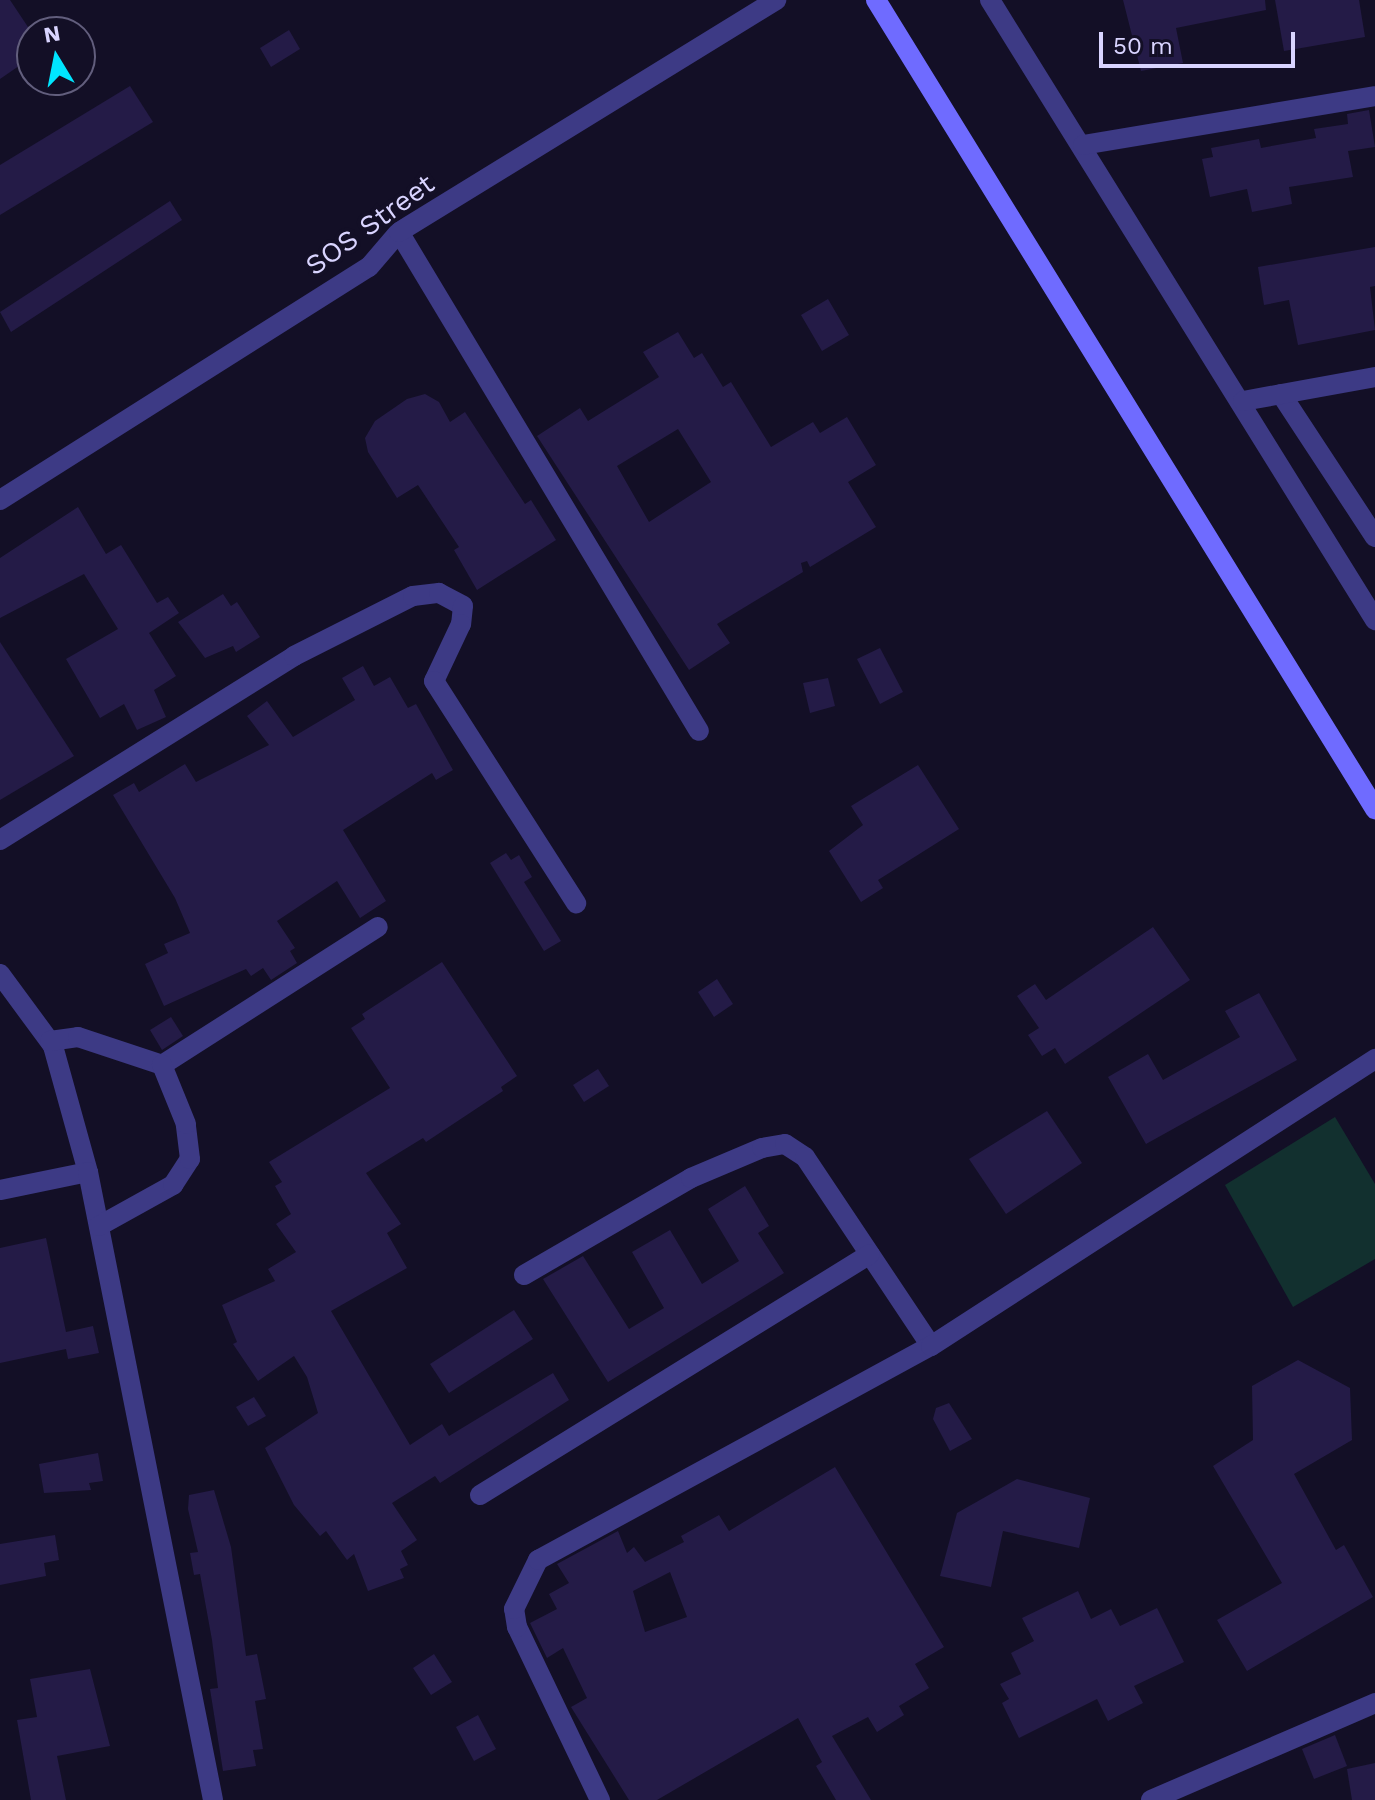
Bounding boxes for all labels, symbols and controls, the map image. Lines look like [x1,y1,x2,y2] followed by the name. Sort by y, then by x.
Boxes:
[16,16,96,96] north arrow
[1103,16,1299,66] scale bar
[42,20,62,48] text: N
[1113,32,1173,60] text: 50 m
[299,167,441,283] street label: SOS Street

